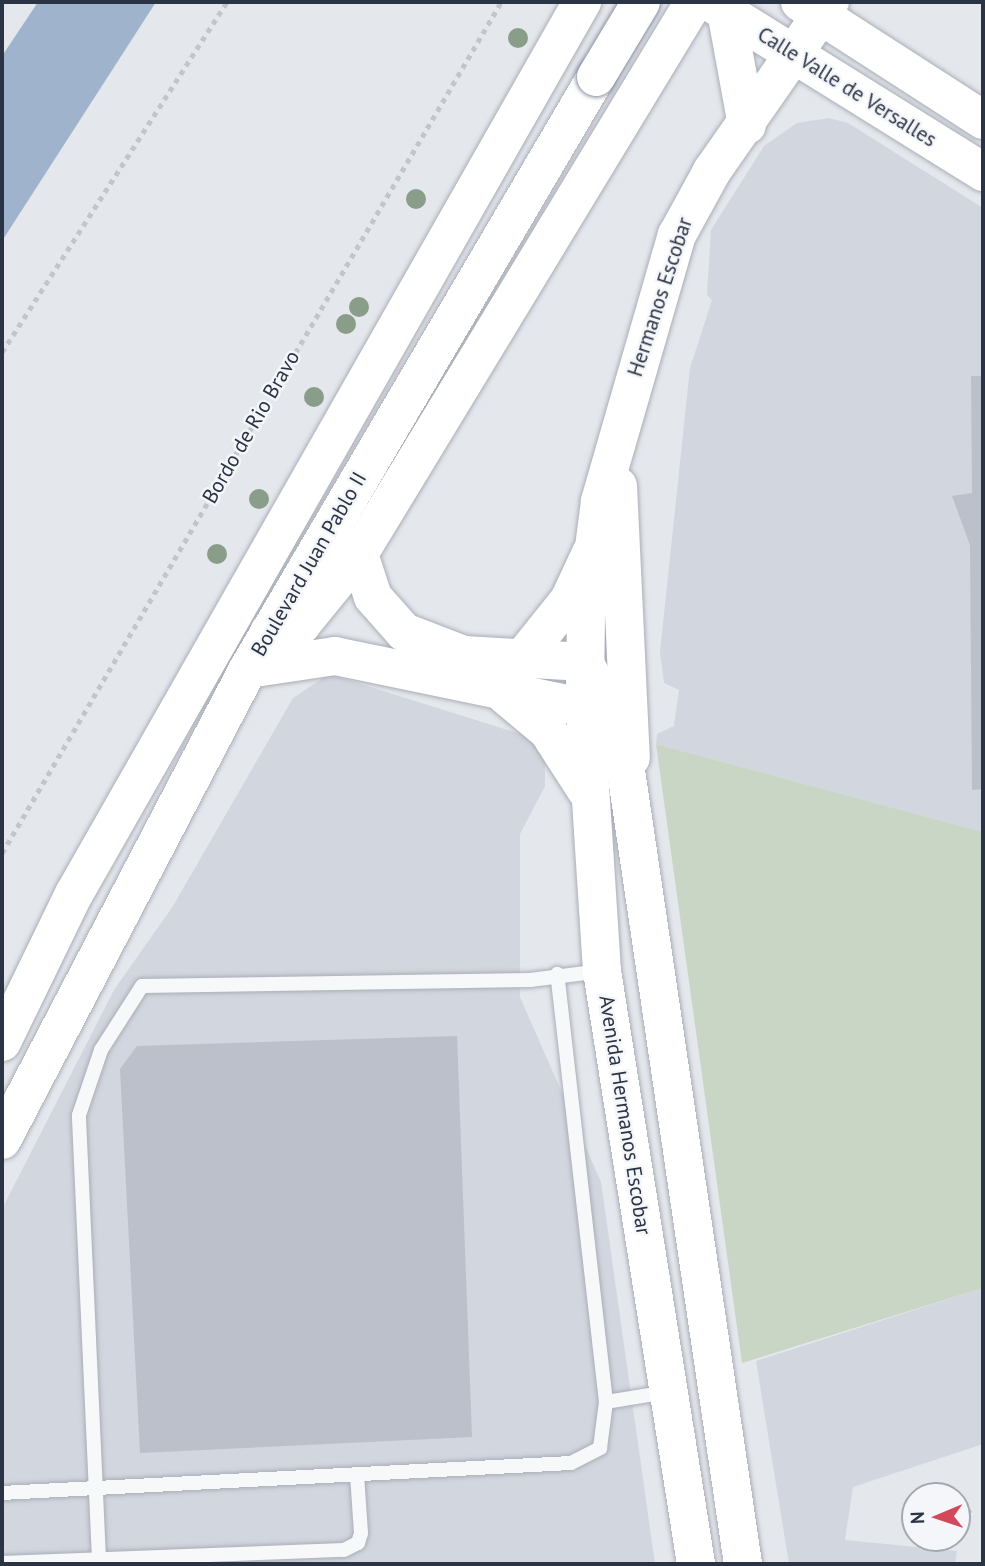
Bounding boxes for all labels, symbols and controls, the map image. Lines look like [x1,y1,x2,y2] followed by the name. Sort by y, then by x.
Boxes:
[752,21,942,153] street label: Calle Valle de Versalles
[622,214,698,380] street label: Hermanos Escobar
[197,346,305,508] street label: Bordo de Rio Bravo
[246,467,372,661] street label: Boulevard Juan Pablo II
[594,993,656,1237] street label: Avenida Hermanos Escobar
[901,1482,971,1552] north arrow
[905,1511,929,1524] text: N

